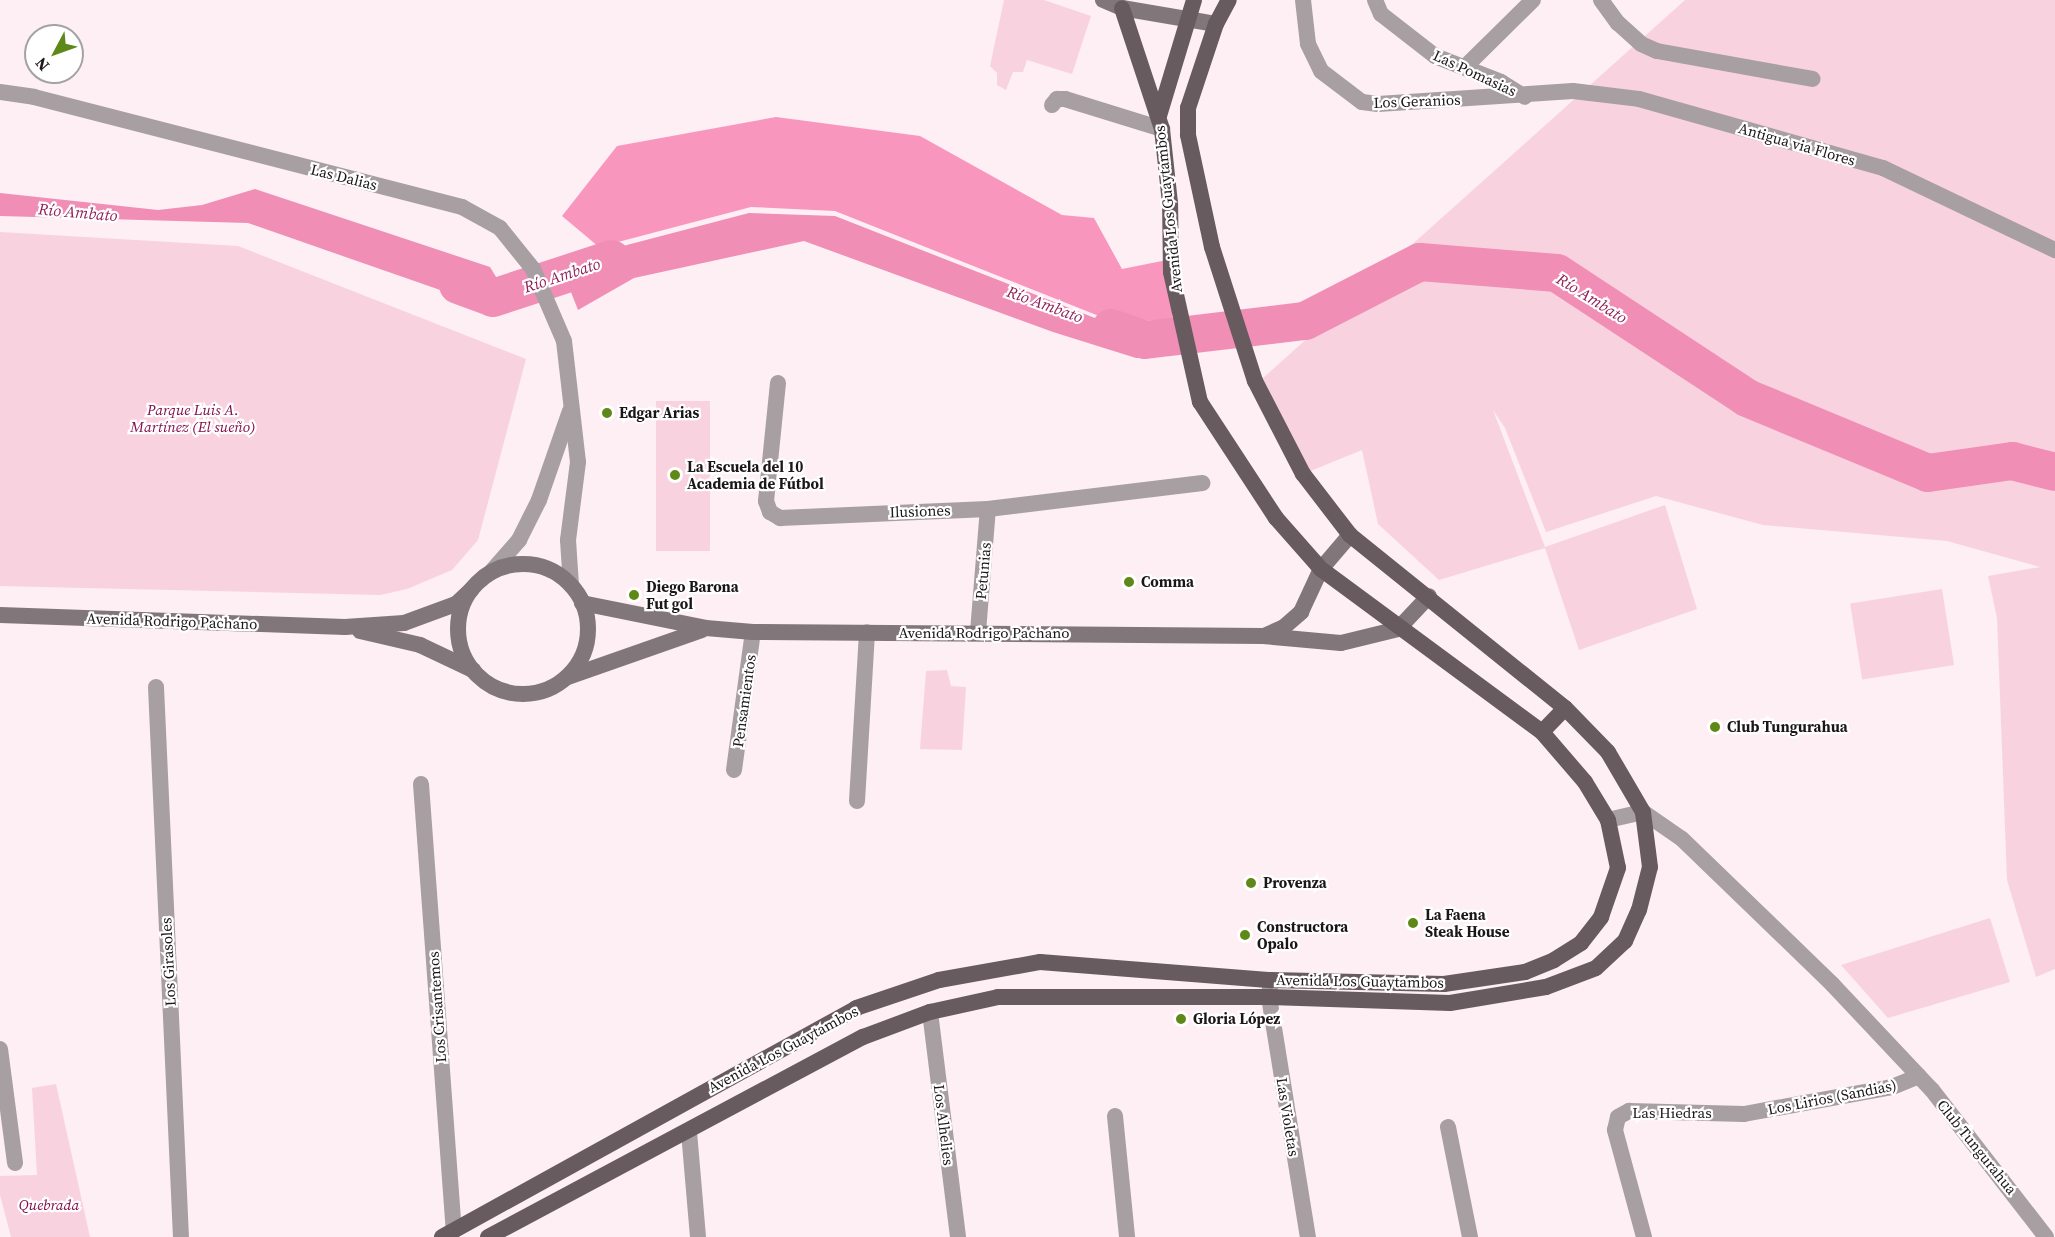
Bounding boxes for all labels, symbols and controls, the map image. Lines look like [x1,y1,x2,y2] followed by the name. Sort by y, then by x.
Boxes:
[24,24,84,84] north arrow
[1431,46,1519,100] street label: Las Pomasias
[30,53,54,76] text: N
[1373,90,1461,112] street label: Los Geranios
[1736,119,1858,169] street label: Antigua via Flores
[1150,125,1186,293] street label: Avenida Los Guaytambos
[309,160,379,194] street label: Las Dalias
[38,199,118,225] water label: Río Ambato
[521,254,603,296] water label: Río Ambato
[1553,269,1631,327] water label: Río Ambato
[1004,281,1086,327] water label: Río Ambato
[130,400,256,435] park label: Parque Luis A. Martínez (El sueño)
[619,404,699,422] place label: Edgar Arias
[600,406,614,420] marker: Edgar Arias
[687,457,824,492] place label: La Escuela del 10 Academia de Fútbol
[668,468,682,482] marker: La Escuela del 10 Academia de Fútbol
[889,501,951,521] street label: Ilusiones
[972,542,994,600] street label: Petunias
[1141,573,1194,591] place label: Comma
[1122,575,1136,589] marker: Comma
[646,577,739,612] place label: Diego Barona Fut gol
[627,588,641,602] marker: Diego Barona Fut gol
[86,609,258,633] street label: Avenida Rodrigo Pachano
[898,624,1070,642] street label: Avenida Rodrigo Pachano
[729,653,759,749] street label: Pensamientos
[1727,718,1848,736] place label: Club Tungurahua
[1708,720,1722,734] marker: Club Tungurahua
[1263,874,1327,892] place label: Provenza
[1244,876,1258,890] marker: Provenza
[1425,905,1509,940] place label: La Faena Steak House
[1406,916,1420,930] marker: La Faena Steak House
[157,917,179,1007] street label: Los Girasoles
[1257,917,1348,952] place label: Constructora Opalo
[1238,928,1252,942] marker: Constructora Opalo
[424,951,450,1063] street label: Los Crisantemos
[1276,971,1444,991] street label: Avenida Los Guaytambos
[705,1002,861,1096] street label: Avenida Los Guaytambos
[1193,1010,1280,1028] place label: Gloria López
[1174,1012,1188,1026] marker: Gloria López
[1273,1076,1303,1158] street label: Las Violetas
[1766,1076,1898,1118] street label: Los Lirios (Sandias)
[930,1084,958,1166] street label: Los Alhelies
[1933,1096,2021,1198] street label: Club Tungurahua
[1632,1104,1712,1122] street label: Las Hiedras
[19,1196,79,1214] park label: Quebrada

